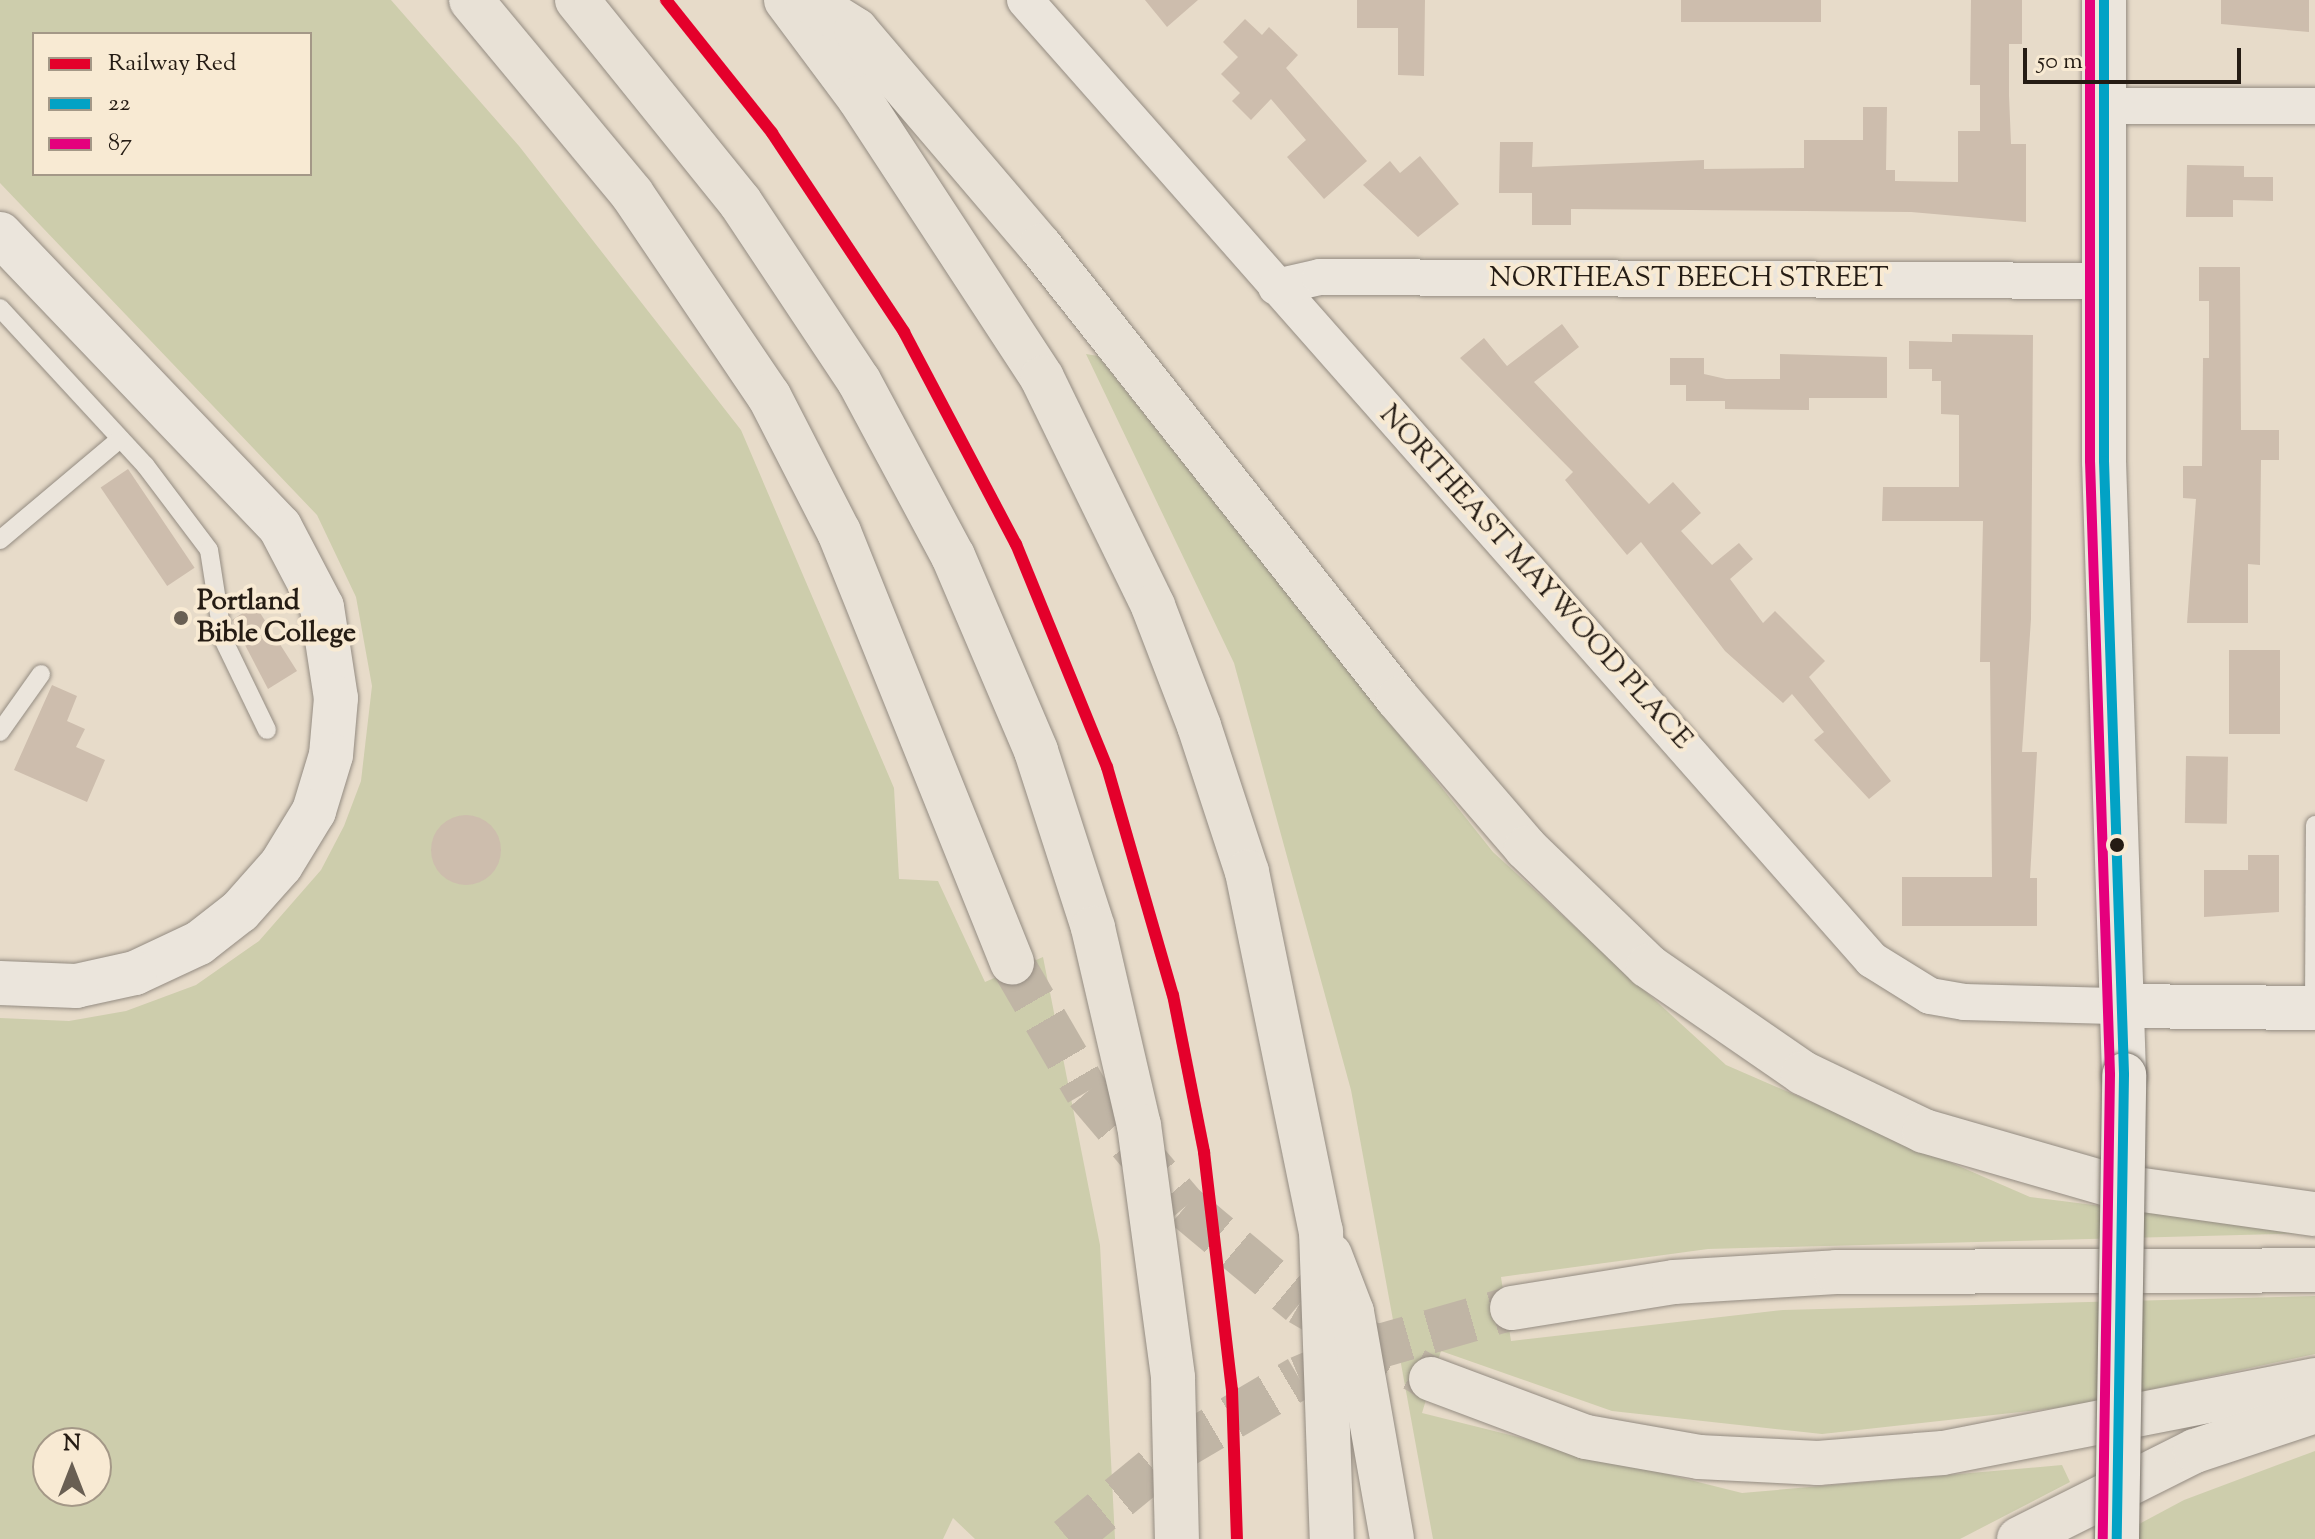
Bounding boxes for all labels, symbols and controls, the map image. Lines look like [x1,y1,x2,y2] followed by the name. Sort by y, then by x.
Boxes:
[32,32,312,176] legend
[2027,32,2245,82] scale bar
[2037,45,2083,79] text: 50 m
[108,47,237,81] text: Railway Red
[108,87,130,121] text: 22
[108,127,132,161] text: 87
[1489,262,1889,296] street label: NORTHEAST BEECH STREET
[1371,399,1699,757] street label: NORTHEAST MAYWOOD PLACE
[197,585,356,651] place label: Portland Bible College
[172,609,190,627] marker: Portland Bible College
[2109,837,2125,853] unlabelled marker
[32,1427,112,1507] north arrow
[63,1429,81,1461] text: N

